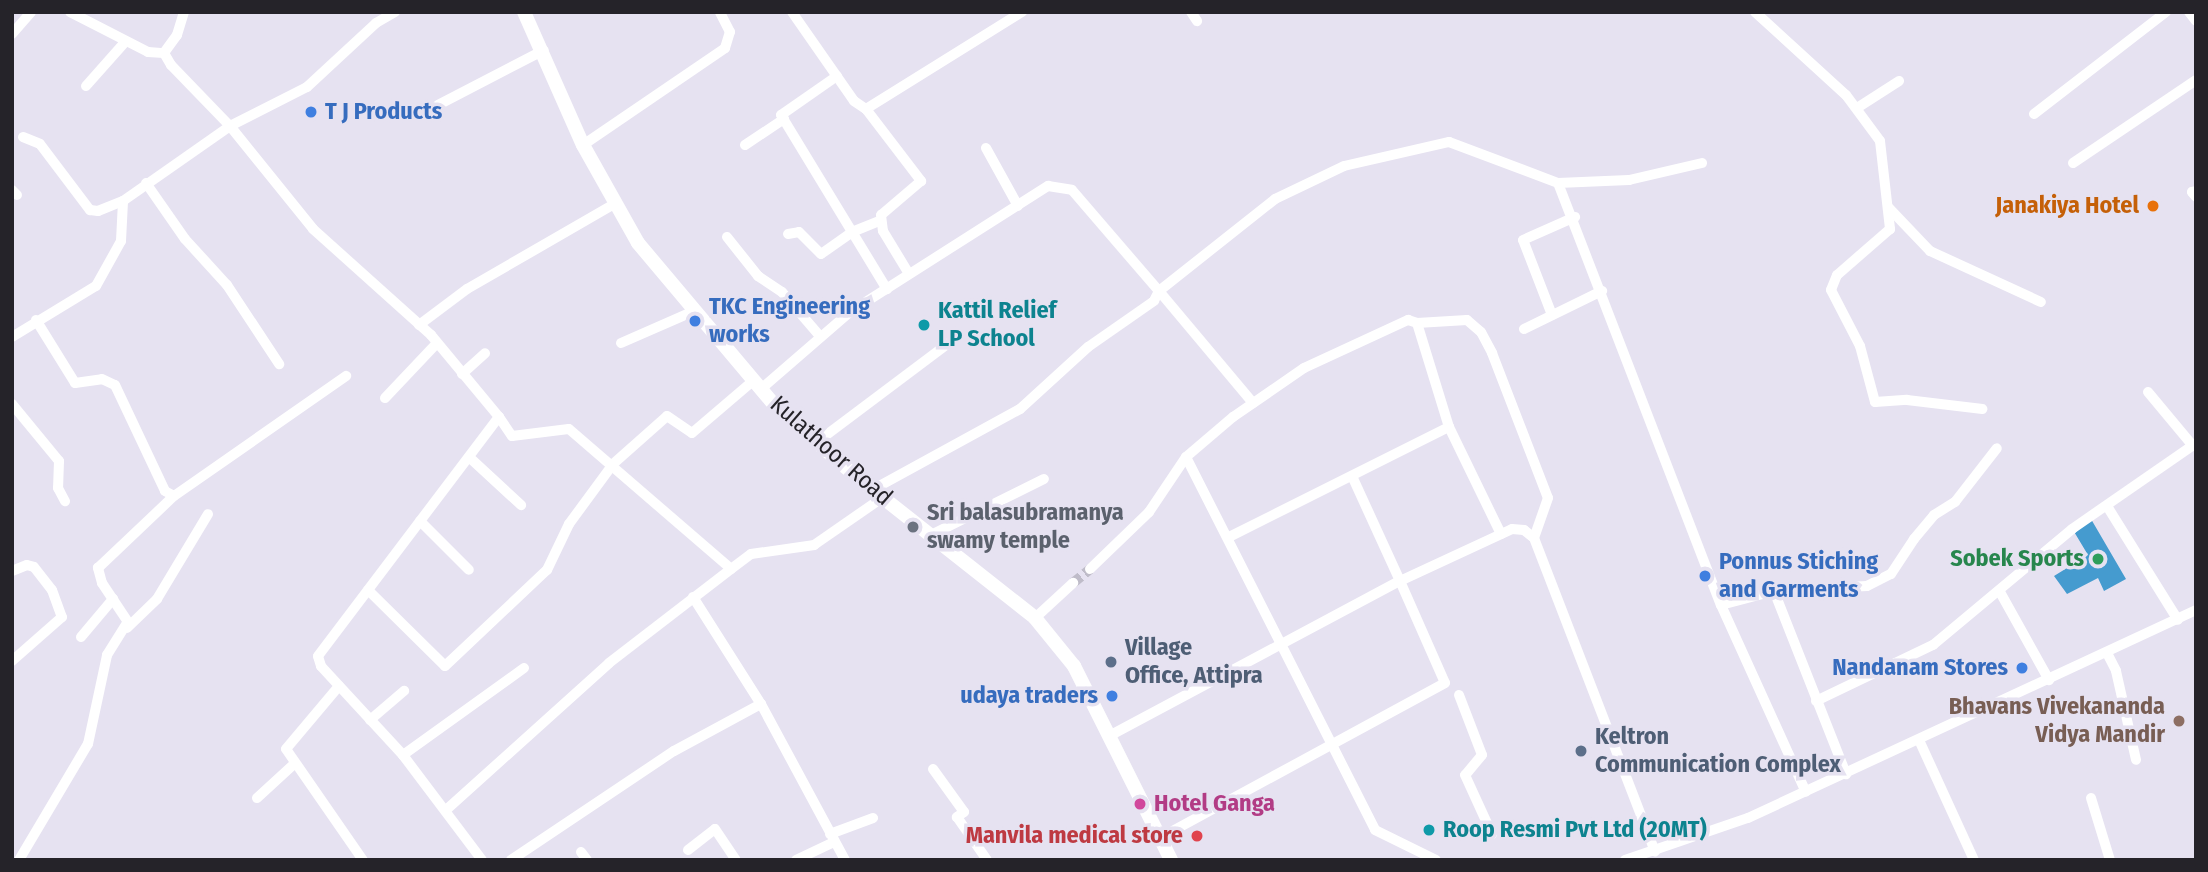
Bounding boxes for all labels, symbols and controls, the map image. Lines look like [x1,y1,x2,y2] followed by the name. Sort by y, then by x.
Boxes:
[325,98,442,126] place label: T J Products
[303,104,319,120] marker: T J Products
[1995,192,2139,220] place label: Janakiya Hotel
[2145,198,2161,214] marker: Janakiya Hotel
[709,293,870,349] place label: TKC Engineering works
[938,297,1056,353] place label: Kattil Relief LP School
[687,313,703,329] marker: TKC Engineering works
[916,317,932,333] marker: Kattil Relief LP School
[764,390,898,512] street label: Kulathoor Road
[927,499,1124,555] place label: Sri balasubramanya swamy temple
[905,519,921,535] marker: Sri balasubramanya swamy temple
[1950,545,2084,573] place label: Sobek Sports
[1719,548,1878,604] place label: Ponnus Stiching and Garments
[2090,551,2106,567] marker: Sobek Sports
[1697,568,1713,584] marker: Ponnus Stiching and Garments
[1125,634,1263,690] place label: Village Office, Attipra
[1103,654,1119,670] marker: Village Office, Attipra
[1832,654,2008,682] place label: Nandanam Stores
[2014,660,2030,676] marker: Nandanam Stores
[960,682,1098,710] place label: udaya traders
[1104,688,1120,704] marker: udaya traders
[1949,693,2165,749] place label: Bhavans Vivekananda Vidya Mandir
[2171,713,2187,729] marker: Bhavans Vivekananda Vidya Mandir
[1595,723,1841,779] place label: Keltron Communication Complex
[1573,743,1589,759] marker: Keltron Communication Complex
[1154,790,1275,818] place label: Hotel Ganga
[1132,796,1148,812] marker: Hotel Ganga
[1443,816,1707,844] place label: Roop Resmi Pvt Ltd (20MT)
[966,822,1183,850] place label: Manvila medical store
[1421,822,1437,838] marker: Roop Resmi Pvt Ltd (20MT)
[1189,828,1205,844] marker: Manvila medical store

